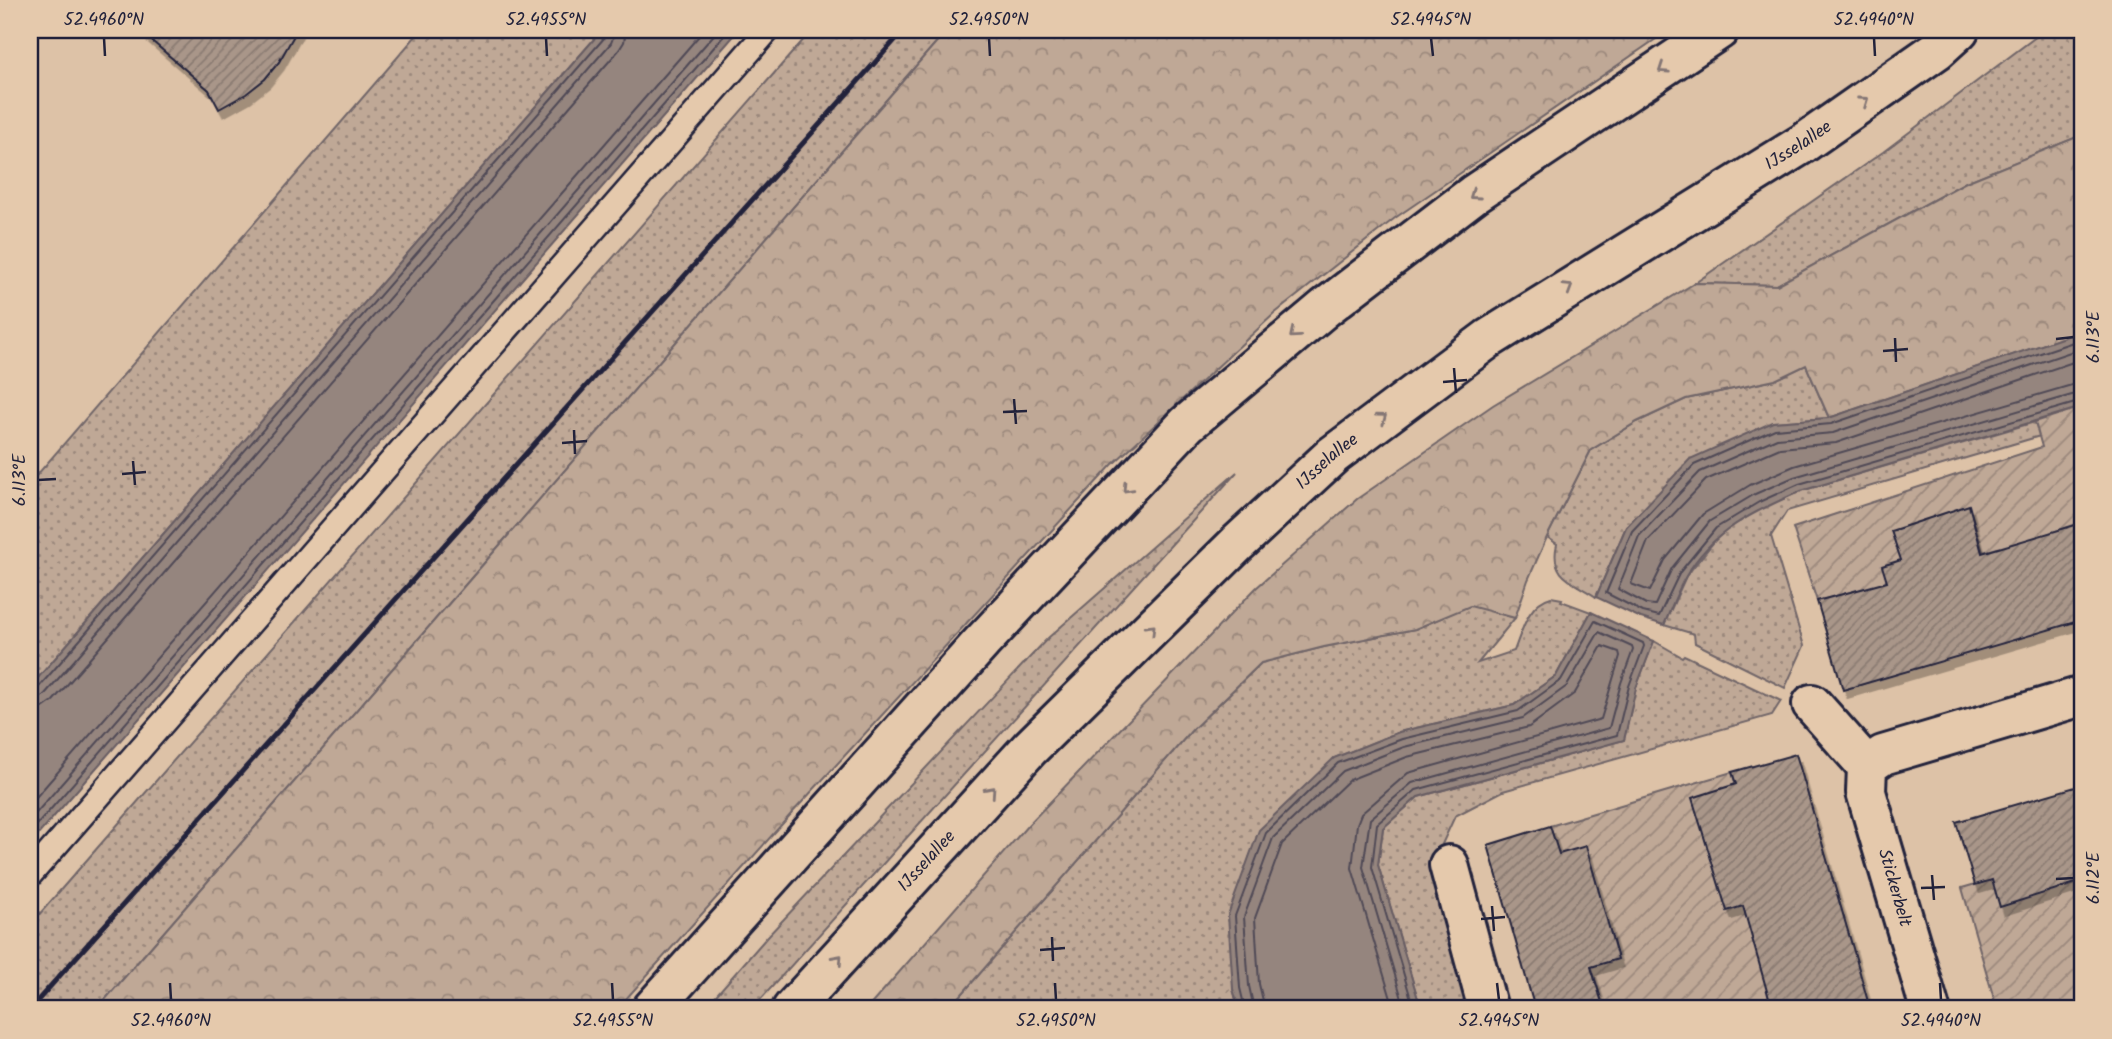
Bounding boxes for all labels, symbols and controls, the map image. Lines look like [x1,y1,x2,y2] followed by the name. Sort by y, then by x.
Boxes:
[64,6,144,35] text: 52.4960°N
[506,6,586,35] text: 52.4955°N
[949,6,1029,35] text: 52.4950°N
[1391,6,1471,35] text: 52.4945°N
[1834,6,1914,35] text: 52.4940°N
[1658,61,1671,74] one-way arrow
[1856,97,1869,109] one-way arrow
[1759,113,1838,178] street label: IJsselallee
[1469,187,1482,199] one-way arrow
[1561,284,1574,297] one-way arrow
[2080,310,2109,363] text: 6.113°E
[1289,326,1302,338] one-way arrow
[1374,414,1387,426] one-way arrow
[1289,426,1365,497] street label: IJsselallee
[6,453,35,506] text: 6.113°E
[1123,480,1136,493] one-way arrow
[1143,624,1156,637] one-way arrow
[983,786,996,799] one-way arrow
[891,824,963,899] street label: IJsselallee
[1869,845,1919,932] street label: Stickerbelt
[2080,851,2109,904] text: 6.112°E
[830,954,842,967] one-way arrow
[131,1007,211,1036] text: 52.4960°N
[573,1007,653,1036] text: 52.4955°N
[1016,1007,1096,1036] text: 52.4950°N
[1459,1007,1539,1036] text: 52.4945°N
[1901,1007,1981,1036] text: 52.4940°N

